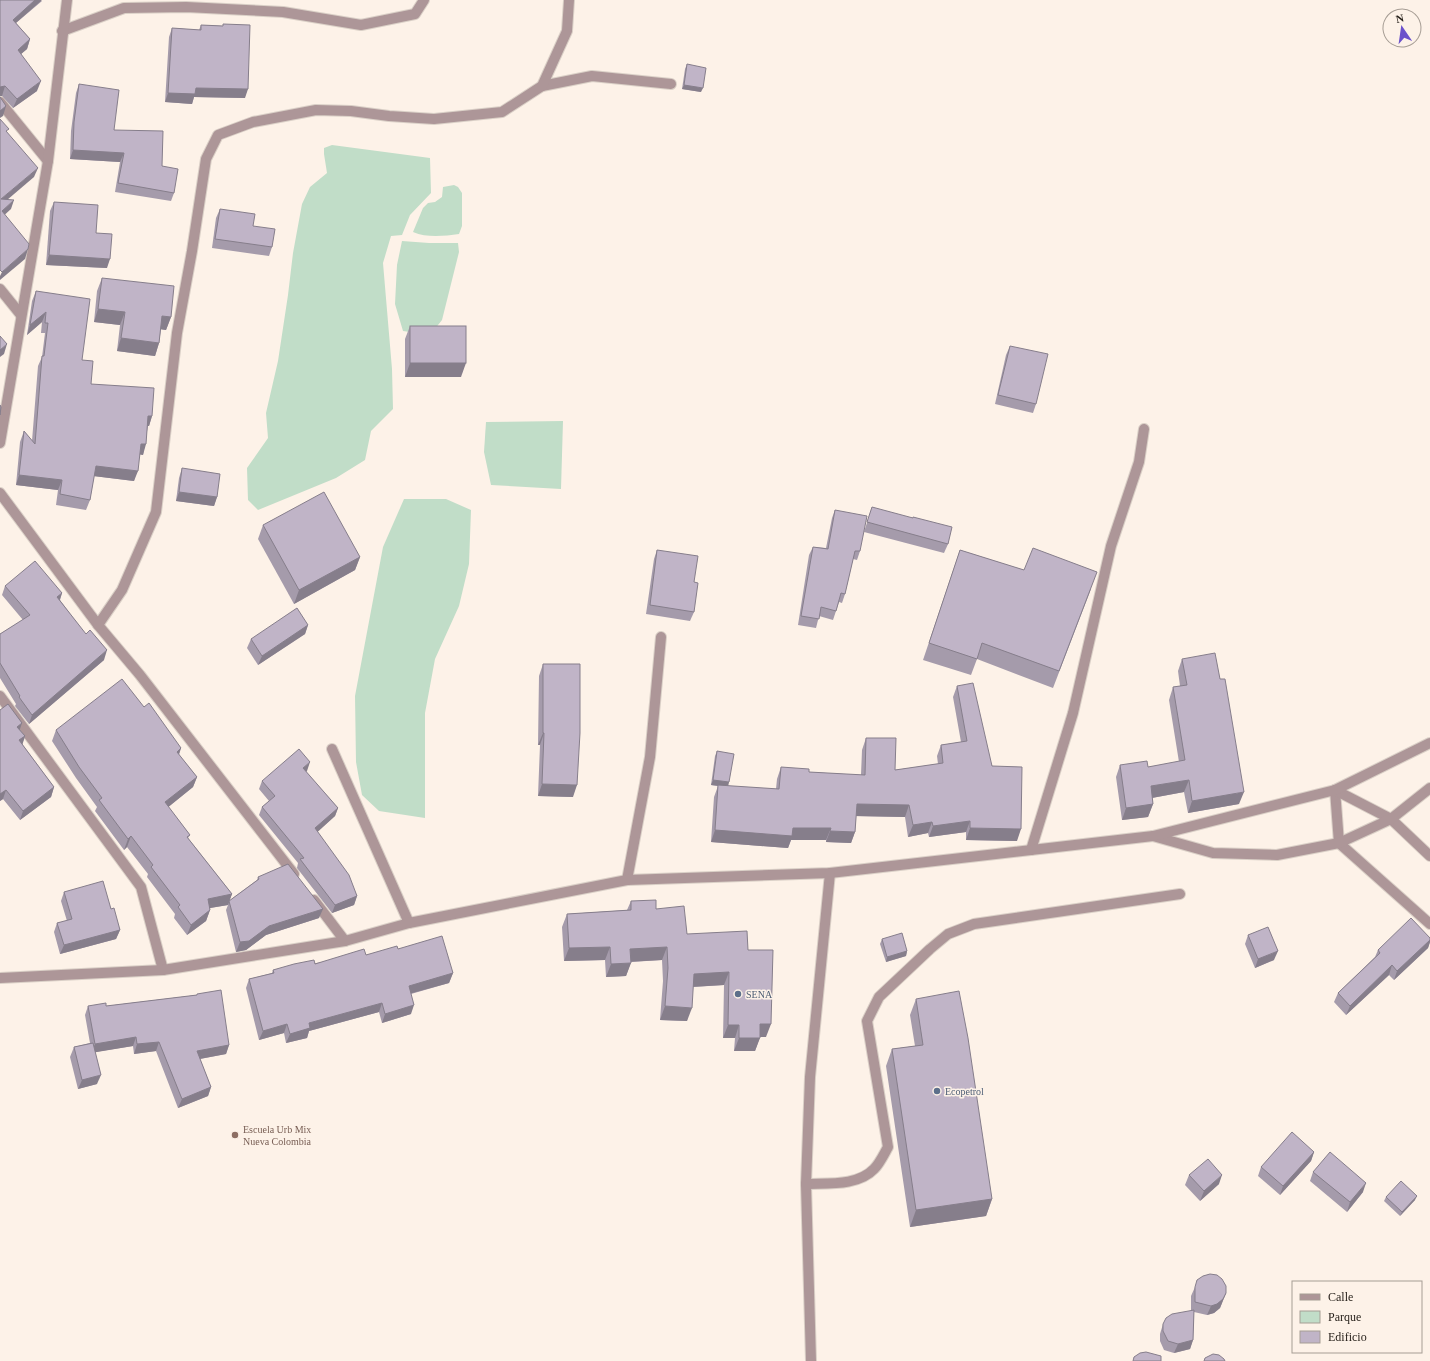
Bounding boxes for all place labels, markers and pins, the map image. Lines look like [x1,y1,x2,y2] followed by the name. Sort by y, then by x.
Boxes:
[733,989,743,999] marker: SENA
[746,989,773,1000] place label: SENA
[932,1086,942,1096] marker: Ecopetrol
[945,1086,984,1097] place label: Ecopetrol
[243,1124,312,1147] place label: Escuela Urb Mix Nueva Colombia
[230,1130,240,1140] marker: Escuela Urb Mix Nueva Colombia

